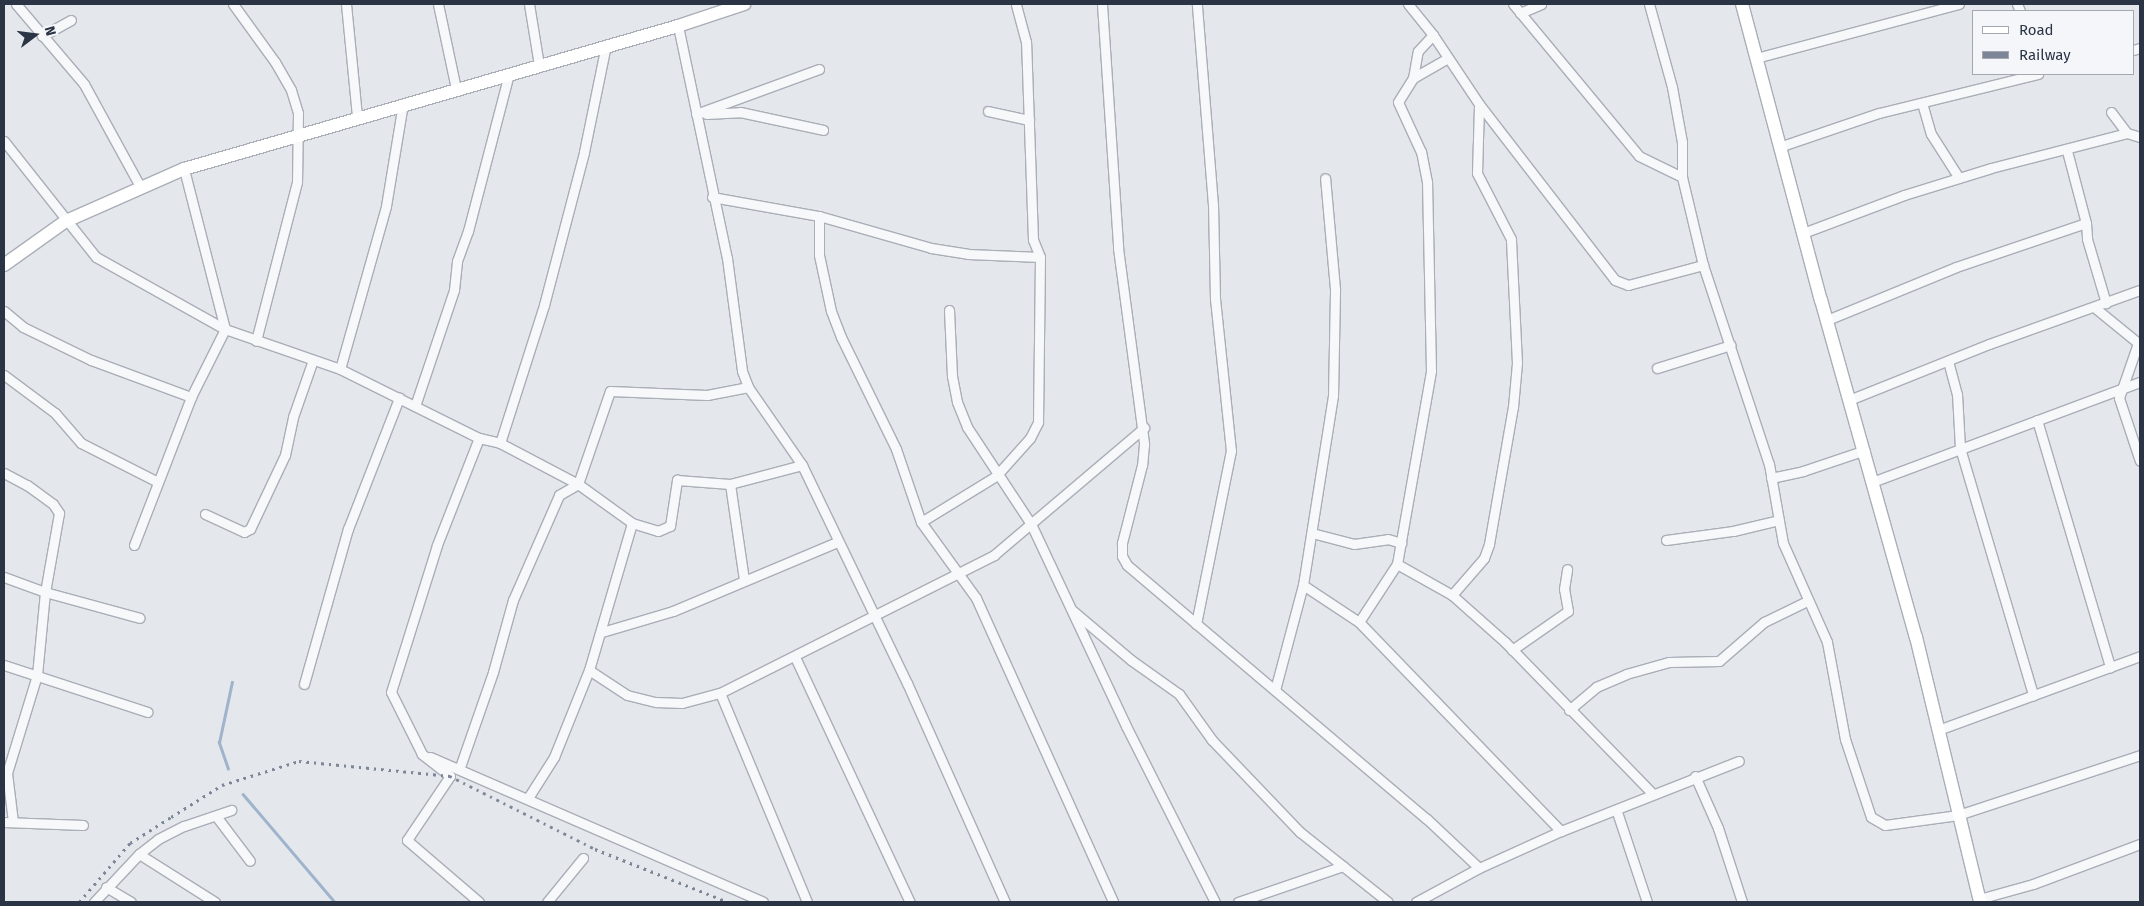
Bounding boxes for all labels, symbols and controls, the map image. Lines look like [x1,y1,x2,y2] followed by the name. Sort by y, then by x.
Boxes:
[10,10,60,60] north arrow
[1972,10,2134,75] legend
[2019,21,2054,39] text: Road
[41,24,59,38] text: N
[2019,46,2071,64] text: Railway

